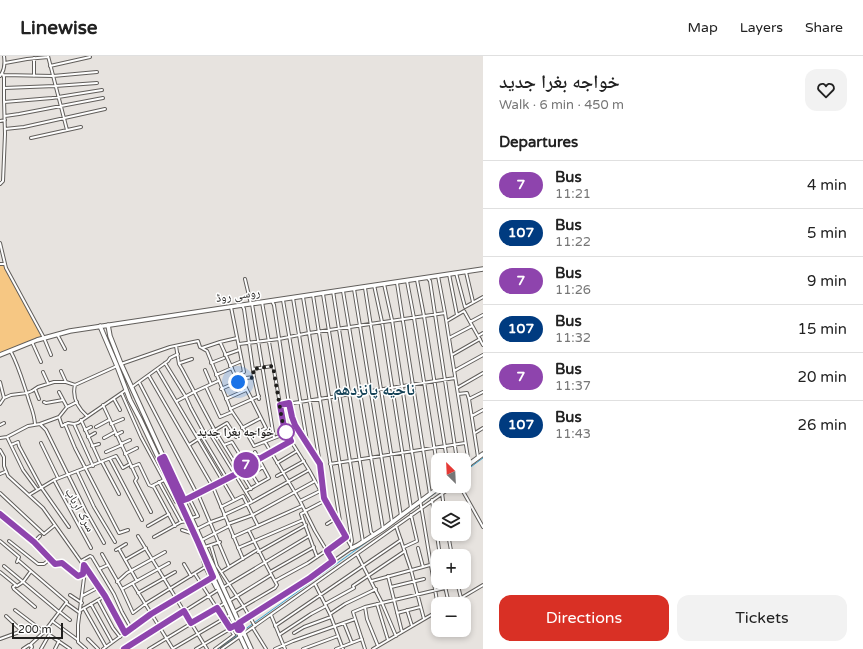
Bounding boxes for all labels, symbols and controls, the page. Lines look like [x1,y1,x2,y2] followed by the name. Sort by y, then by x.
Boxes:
[20,17,98,39] text: Linewise
[688,19,718,36] text: Map
[740,19,783,36] text: Layers
[805,19,843,36] text: Share
[805,69,847,111] button: heart
[499,71,620,93] text: خواجه بغرا جدید
[499,97,624,113] text: Walk · 6 min · 450 m
[499,133,578,151] text: Departures
[555,168,582,186] text: Bus
[517,176,525,193] text: 7
[807,176,847,194] text: 4 min
[555,186,591,202] text: 11:21
[555,216,582,234] text: Bus
[508,224,534,241] text: 107
[807,224,847,242] text: 5 min
[555,234,591,250] text: 11:22
[555,264,582,282] text: Bus
[517,272,525,289] text: 7
[807,272,847,290] text: 9 min
[555,282,591,298] text: 11:26
[215,285,261,305] street label: روسی روڈ
[555,312,582,330] text: Bus
[508,320,534,337] text: 107
[798,320,847,338] text: 15 min
[555,330,591,346] text: 11:32
[555,360,582,378] text: Bus
[517,368,525,385] text: 7
[798,368,847,386] text: 20 min
[228,372,248,392] your location
[555,378,591,394] text: 11:37
[333,380,415,401] district label: ناحیه پانزدهم
[555,408,582,426] text: Bus
[508,416,534,433] text: 107
[798,416,847,434] text: 26 min
[277,423,295,441] marker: خواجه بغرا جدید
[197,425,274,439] place label: خواجه بغرا جدید
[555,426,591,442] text: 11:43
[233,452,259,478] line badge: 7
[431,453,471,493] north arrow
[431,453,471,637] map controls
[242,456,250,473] text: 7
[62,486,98,534] street label: سرک ارباب
[431,501,471,541] button: layers
[431,549,471,589] button: +
[499,595,669,641] button: Directions
[677,595,847,641] button: Tickets
[431,597,471,637] button: −
[12,621,63,640] scale bar
[18,623,52,636] text: 200 m

